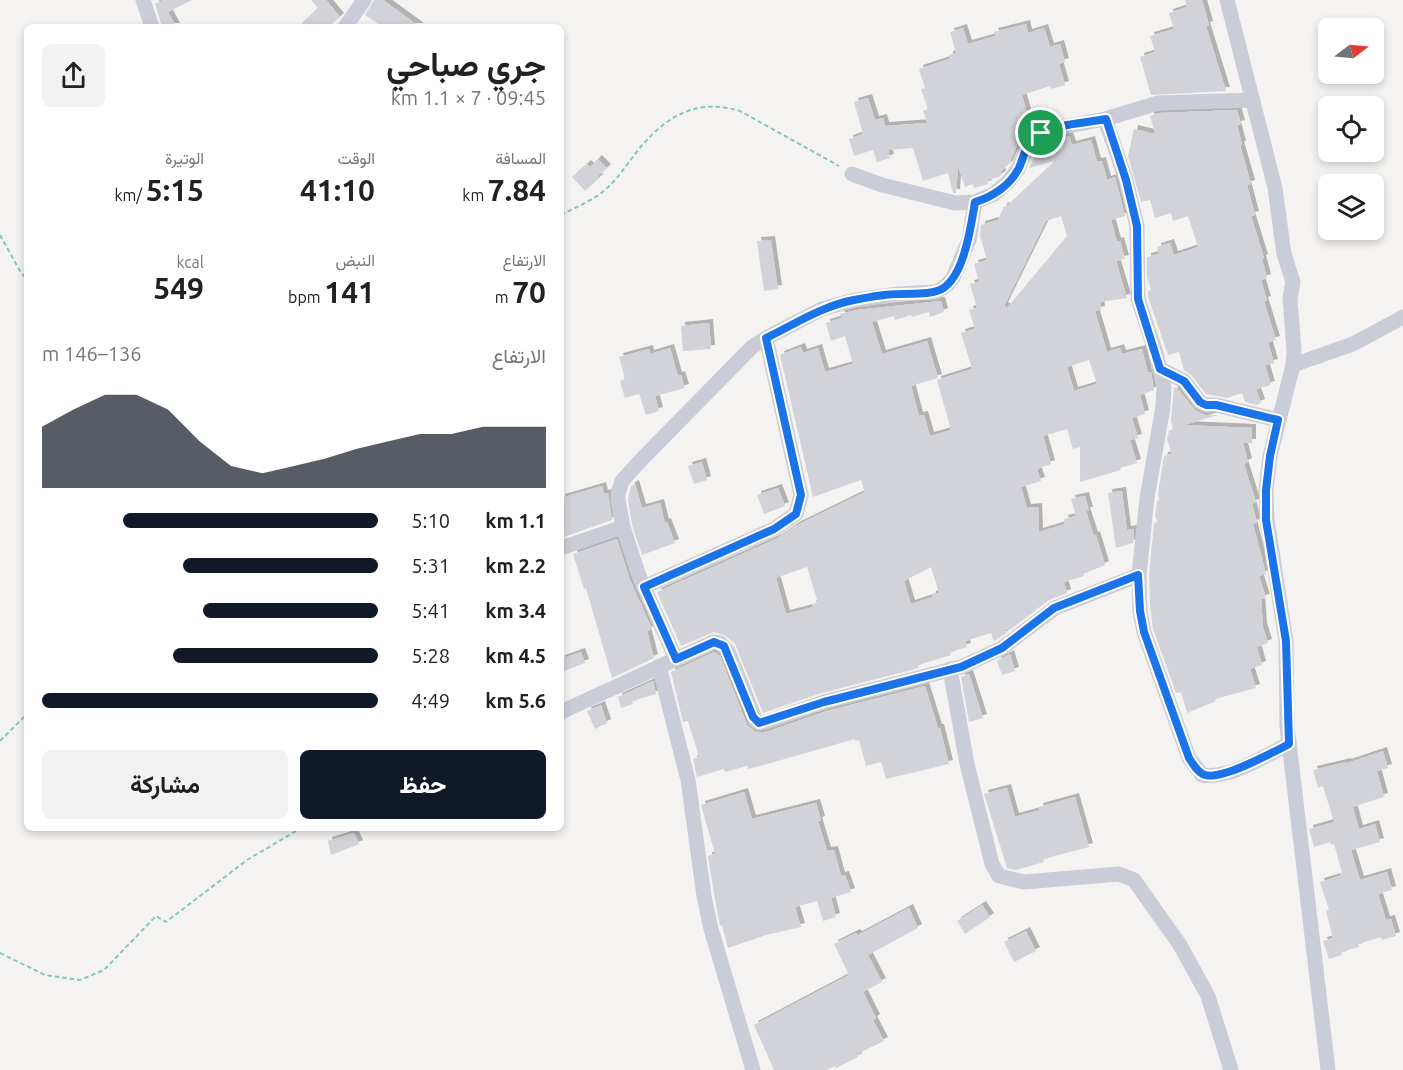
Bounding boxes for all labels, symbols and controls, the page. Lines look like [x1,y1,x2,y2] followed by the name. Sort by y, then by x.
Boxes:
[1318,18,1384,84] north arrow
[1318,18,1384,240] map controls
[42,44,105,107] button: share
[386,45,546,82] text: جري صباحي
[391,86,546,109] text: 09:45 · 7 × 1.1 km
[1318,96,1384,162] button: locate
[1015,107,1066,158] pin
[1024,116,1057,149] icon: arrive
[165,149,204,167] text: الوتيرة
[337,149,375,167] text: الوقت
[495,149,546,167] text: المسافة
[146,173,204,207] text: 5:15
[300,173,375,207] text: 41:10
[488,173,546,207] text: 7.84
[1318,174,1384,240] button: layers
[114,186,146,204] text: /km
[462,186,488,204] text: km
[335,251,375,269] text: النبض
[503,251,546,269] text: الارتفاع
[176,253,204,271] text: kcal
[153,271,204,305] text: 549
[324,275,375,309] text: 141
[512,275,546,309] text: 70
[288,288,324,306] text: bpm
[495,288,512,306] text: m
[42,342,141,365] text: 136–146 m
[492,344,546,367] text: الارتفاع
[411,509,450,532] text: 5:10
[485,509,546,532] text: 1.1 km
[411,554,450,577] text: 5:31
[485,554,546,577] text: 2.2 km
[411,599,450,622] text: 5:41
[485,599,546,622] text: 3.4 km
[411,644,450,667] text: 5:28
[485,644,546,667] text: 4.5 km
[411,689,450,712] text: 4:49
[485,689,546,712] text: 5.6 km
[42,750,288,819] button: مشاركة
[300,750,546,819] button: حفظ

